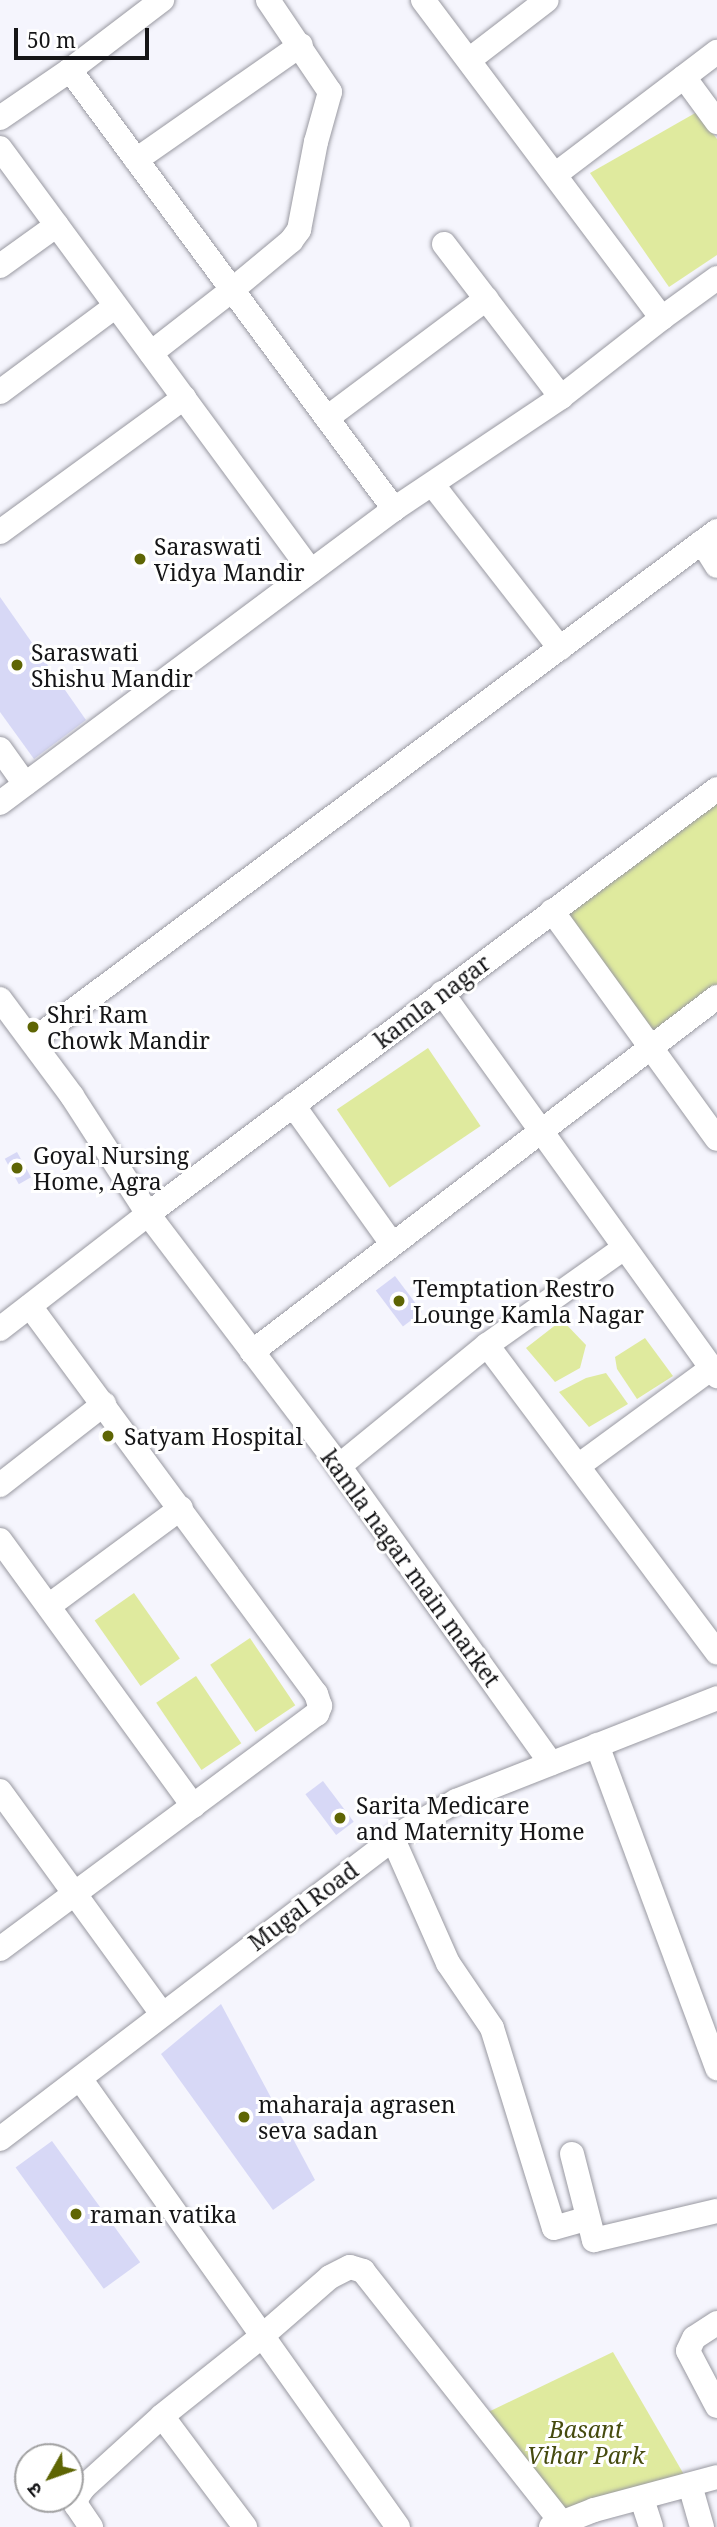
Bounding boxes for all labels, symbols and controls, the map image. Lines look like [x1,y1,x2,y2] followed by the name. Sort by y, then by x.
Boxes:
[18,14,152,58] scale bar
[27,26,76,54] text: 50 m
[154,532,305,586] place label: Saraswati Vidya Mandir
[132,551,148,567] marker: Saraswati Vidya Mandir
[31,638,193,692] place label: Saraswati Shishu Mandir
[9,657,25,673] marker: Saraswati Shishu Mandir
[369,948,495,1054] street label: kamla nagar
[47,1000,210,1054] place label: Shri Ram Chowk Mandir
[25,1019,41,1035] marker: Shri Ram Chowk Mandir
[33,1141,189,1195] place label: Goyal Nursing Home, Agra
[7,1158,27,1178] marker: Goyal Nursing Home, Agra
[413,1274,644,1328] place label: Temptation Restro Lounge Kamla Nagar
[391,1293,407,1309] marker: Temptation Restro Lounge Kamla Nagar
[124,1422,303,1450] place label: Satyam Hospital
[98,1426,118,1446] marker: Satyam Hospital
[316,1444,506,1692] street label: kamla nagar main market
[356,1791,584,1845] place label: Sarita Medicare and Maternity Home
[330,1808,350,1828] marker: Sarita Medicare and Maternity Home
[243,1856,363,1956] street label: Mugal Road
[258,2090,456,2144] place label: maharaja agrasen seva sadan
[236,2109,252,2125] marker: maharaja agrasen seva sadan
[90,2200,237,2228] place label: raman vatika
[68,2206,84,2222] marker: raman vatika
[527,2415,645,2469] park label: Basant Vihar Park
[14,2443,84,2513] north arrow
[21,2478,48,2503] text: उ

